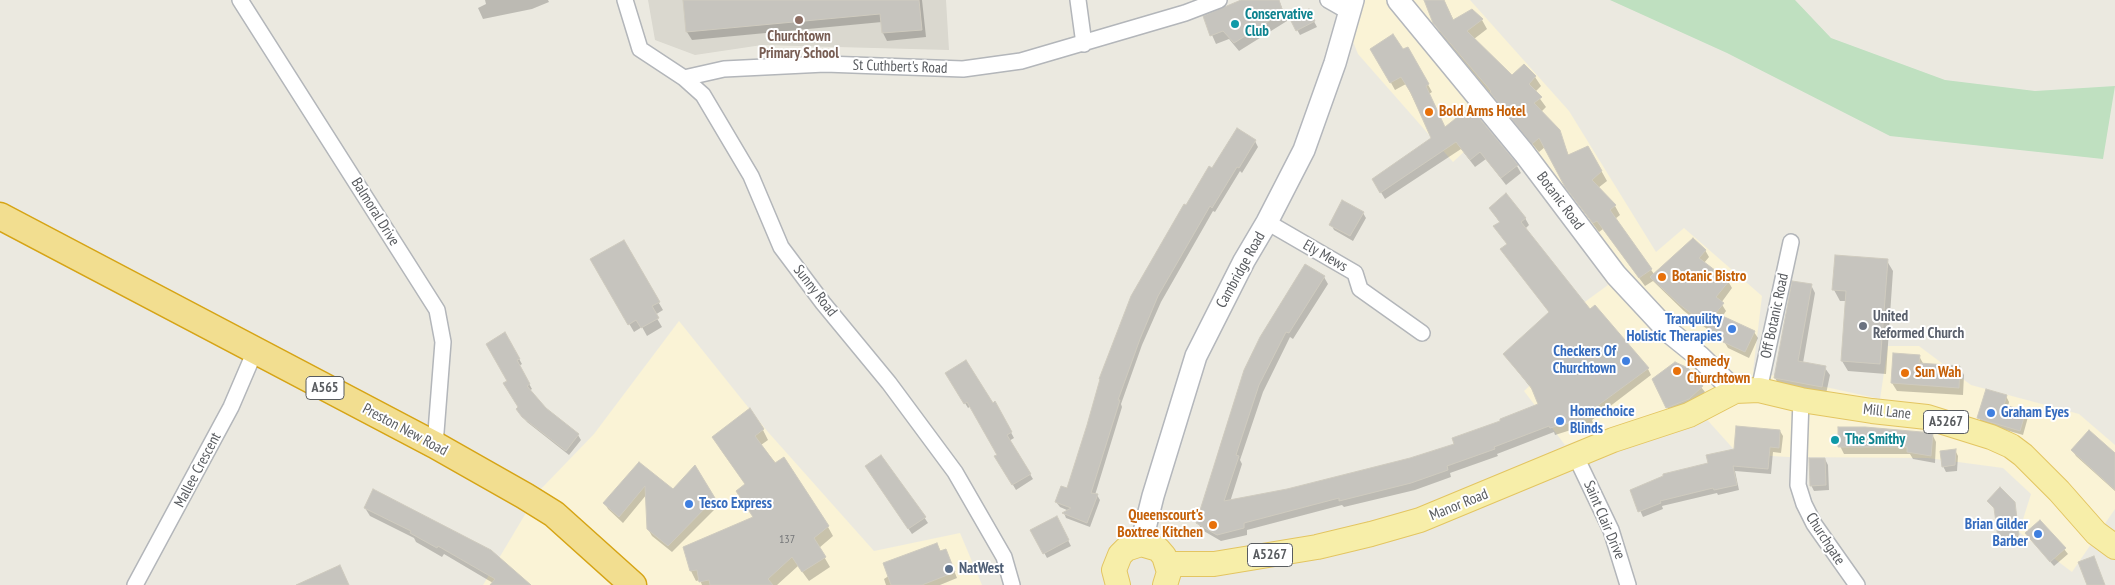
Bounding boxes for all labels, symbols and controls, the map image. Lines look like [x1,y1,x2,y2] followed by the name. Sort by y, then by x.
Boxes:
[1245,6,1313,41] place label: Conservative Club
[793,14,805,26] marker: Churchtown Primary School
[1229,18,1241,30] marker: Conservative Club
[759,28,839,63] place label: Churchtown Primary School
[852,56,948,78] street label: St Cuthbert's Road
[1439,103,1526,121] place label: Bold Arms Hotel
[1423,106,1435,118] marker: Bold Arms Hotel
[1532,169,1588,233] street label: Botanic Road
[347,175,403,249] street label: Balmoral Drive
[1213,229,1269,311] street label: Cambridge Road
[1300,236,1350,276] street label: Ely Mews
[789,262,841,320] street label: Sunny Road
[1672,268,1746,286] place label: Botanic Bistro
[1656,271,1668,283] marker: Botanic Bistro
[1757,272,1793,360] street label: Off Botanic Road
[1873,308,1964,343] place label: United Reformed Church
[1626,311,1722,346] place label: Tranquility Holistic Therapies
[1857,320,1869,332] marker: United Reformed Church
[1726,323,1738,335] marker: Tranquility Holistic Therapies
[1553,343,1616,378] place label: Checkers Of Churchtown
[1687,353,1750,388] place label: Remedy Churchtown
[1620,355,1632,367] marker: Checkers Of Churchtown
[1915,364,1961,382] place label: Sun Wah
[1671,365,1683,377] marker: Remedy Churchtown
[1899,367,1911,379] marker: Sun Wah
[306,376,344,399] road number: A565
[359,400,451,460] street label: Preston New Road
[1862,401,1912,423] street label: Mill Lane
[1570,403,1635,438] place label: Homechoice Blinds
[2001,404,2069,422] place label: Graham Eyes
[1985,407,1997,419] marker: Graham Eyes
[1924,411,1968,434] road number: A5267
[1554,415,1566,427] marker: Homechoice Blinds
[171,430,225,510] street label: Mallee Crescent
[1845,431,1905,449] place label: The Smithy
[1829,434,1841,446] marker: The Smithy
[1579,478,1629,562] street label: Saint Clair Drive
[1427,485,1491,525] street label: Manor Road
[699,495,772,513] place label: Tesco Express
[683,498,695,510] marker: Tesco Express
[1117,507,1203,542] place label: Queenscourt's Boxtree Kitchen
[1801,509,1849,569] street label: Churchgate
[1965,516,2028,551] place label: Brian Gilder Barber
[1207,519,1219,531] marker: Queenscourt's Boxtree Kitchen
[2032,528,2044,540] marker: Brian Gilder Barber
[779,533,795,547] house number: 137
[1248,544,1292,566] road number: A5267
[959,560,1004,578] place label: NatWest
[943,563,955,575] marker: NatWest

